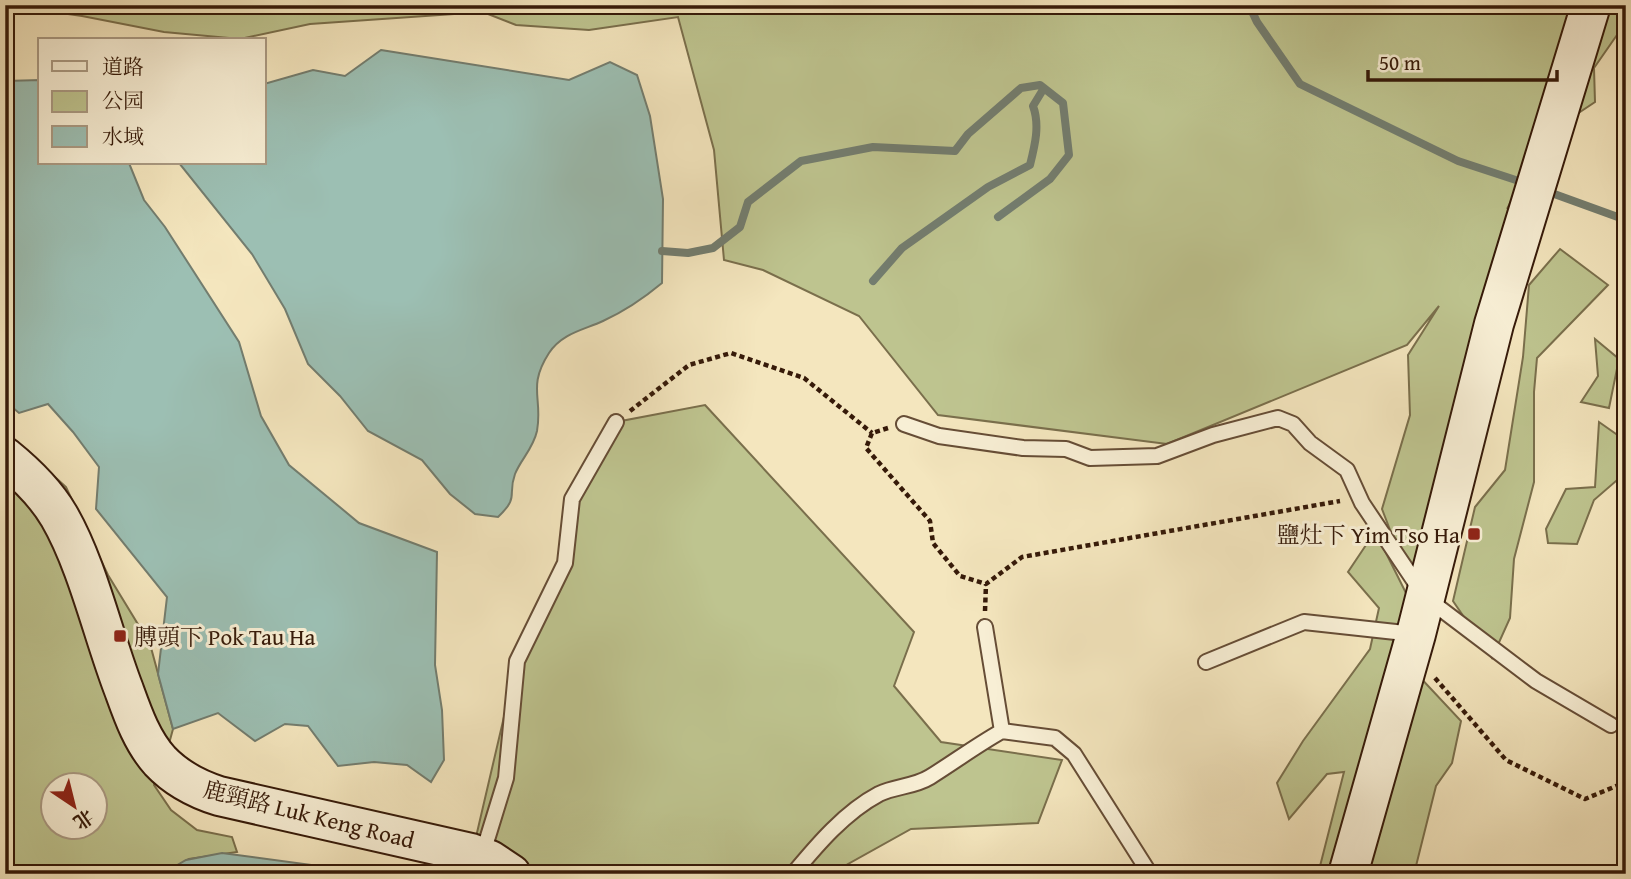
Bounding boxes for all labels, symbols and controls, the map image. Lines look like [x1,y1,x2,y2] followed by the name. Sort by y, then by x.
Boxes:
[38,38,266,164] legend
[1368,38,1558,82] scale bar
[1379,47,1421,78] text: 50 m
[102,51,144,82] text: 道路
[102,85,144,116] text: 公园
[102,121,144,152] text: 水域
[1277,518,1460,551] place label: 鹽灶下 Yim Tso Ha
[1466,526,1482,542] marker: 鹽灶下 Yim Tso Ha
[134,620,316,653] place label: 膊頭下 Pok Tau Ha
[112,628,128,644] marker: 膊頭下 Pok Tau Ha
[38,770,108,840] north arrow
[200,772,419,856] street label: 鹿頸路 Luk Keng Road
[68,803,100,837] text: 北

